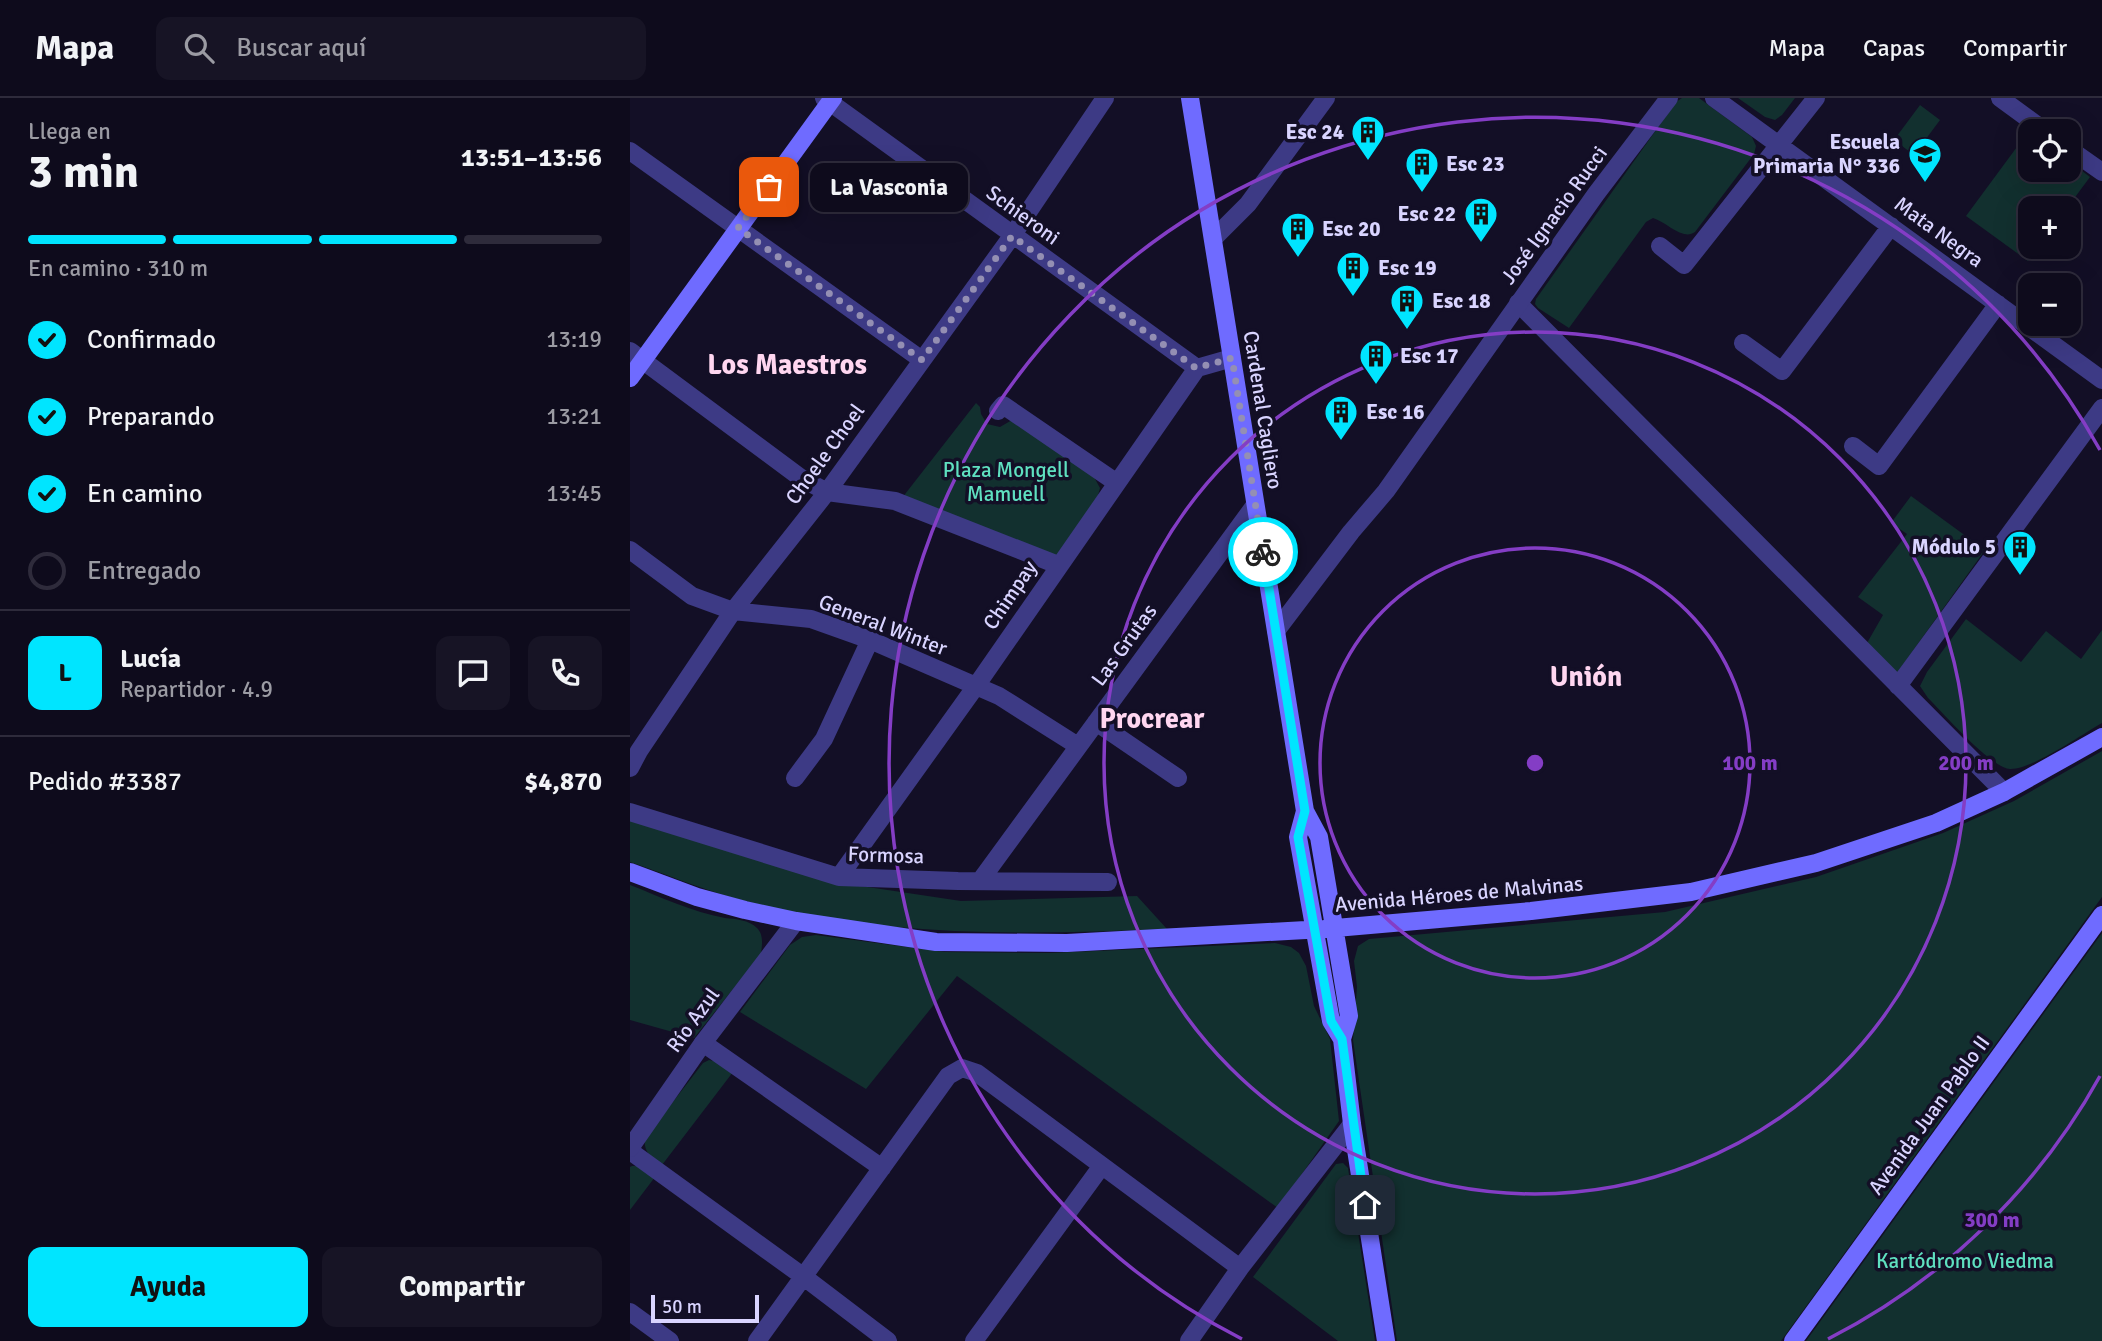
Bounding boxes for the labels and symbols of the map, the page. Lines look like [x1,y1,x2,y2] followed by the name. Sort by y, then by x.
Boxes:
[1349,113,1387,162] building icon: Esc 24
[1285,119,1344,145] place label: Esc 24
[1753,129,1900,179] place label: Escuela Primaria N° 336
[1906,135,1944,184] school or university icon: Escuela Primaria N° 336
[1495,141,1613,289] street label: José Ignacio Rucci
[1403,145,1441,194] building icon: Esc 23
[1446,151,1505,177] place label: Esc 23
[739,157,799,217] pin
[811,162,968,212] callout: La Vasconia
[981,180,1065,250] street label: Schieroni
[1889,191,1989,273] street label: Mata Negra
[1462,195,1500,244] building icon: Esc 22
[1397,201,1456,227] place label: Esc 22
[1279,210,1317,259] building icon: Esc 20
[1322,216,1381,242] place label: Esc 20
[1334,249,1372,298] building icon: Esc 19
[1378,255,1437,281] place label: Esc 19
[1388,282,1426,331] building icon: Esc 18
[1432,288,1491,314] place label: Esc 18
[1238,329,1288,491] street label: Cardenal Cagliero
[1357,337,1395,386] building icon: Esc 17
[1400,343,1459,369] place label: Esc 17
[707,348,867,382] district label: Los Maestros
[1322,393,1360,442] building icon: Esc 16
[780,398,870,510] street label: Choele Choel
[1366,399,1425,425] place label: Esc 16
[943,457,1069,507] park label: Plaza Mongell Mamuell
[1228,517,1298,587] courier
[2001,528,2039,577] building icon: Módulo 5
[1911,534,1996,560] place label: Módulo 5
[977,555,1043,635] street label: Chimpay
[815,589,951,661] street label: General Winter
[1086,599,1162,691] street label: Las Grutas
[1550,660,1622,694] district label: Unión
[1100,702,1205,736] district label: Procrear
[1722,750,1778,776] text: 100 m
[1938,750,1994,776] text: 200 m
[1523,751,1547,775] centre of rings
[847,841,925,869] street label: Formosa
[1334,870,1584,918] street label: Avenida Héroes de Malvinas
[661,983,725,1057] street label: Río Azul
[1863,1030,1995,1200] street label: Avenida Juan Pablo II
[1335,1175,1395,1235] pin
[1964,1207,2020,1233] text: 300 m
[1876,1248,2054,1274] park label: Kartódromo Viedma
[651,1292,760,1324] scale bar

